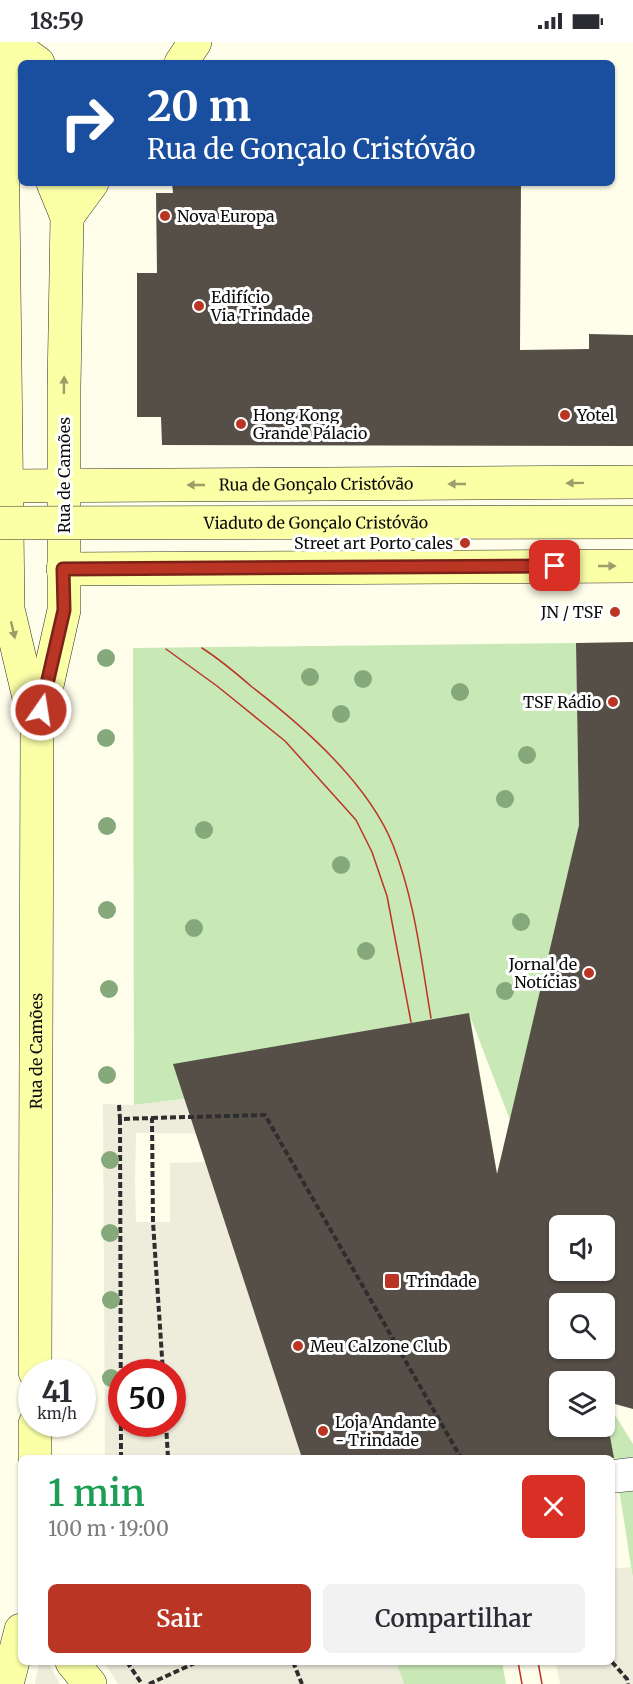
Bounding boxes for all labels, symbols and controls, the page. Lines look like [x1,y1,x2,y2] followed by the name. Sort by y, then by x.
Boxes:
[30,7,84,35] text: 18:59
[147,80,251,132] text: 20 m
[48,84,126,162] icon: right
[147,132,475,166] text: Rua de Gonçalo Cristóvão
[177,206,275,226] place label: Nova Europa
[158,209,172,223] marker: Nova Europa
[210,287,310,325] place label: Edifício Via Trindade
[192,299,206,313] marker: Edifício Via Trindade
[59,376,69,395] one-way arrow
[253,405,367,443] place label: Hong Kong Grande Pálacio
[576,405,615,425] place label: Yotel
[558,408,572,422] marker: Yotel
[54,417,74,533] street label: Rua de Camões
[234,417,248,431] marker: Hong Kong Grande Pálacio
[219,473,413,495] street label: Rua de Gonçalo Cristóvão
[565,478,584,488] one-way arrow
[447,479,466,489] one-way arrow
[186,480,205,490] one-way arrow
[203,512,428,533] street label: Viaduto de Gonçalo Cristóvão
[294,533,453,553] place label: Street art Porto cales
[458,536,472,550] marker: Street art Porto cales
[529,540,580,591] pin
[538,549,571,582] icon: arrive
[598,561,617,571] one-way arrow
[540,602,603,622] place label: JN / TSF
[608,605,622,619] marker: JN / TSF
[9,620,18,639] one-way arrow
[9,678,73,742] position arrow
[523,692,601,712] place label: TSF Rádio
[606,695,620,709] marker: TSF Rádio
[508,954,577,992] place label: Jornal de Notícias
[582,966,596,980] marker: Jornal de Notícias
[26,993,46,1109] street label: Rua de Camões
[549,1215,615,1437] map controls
[549,1215,615,1281] button: sound
[406,1271,477,1291] place label: Trindade
[383,1272,401,1290] marker: Trindade
[549,1293,615,1359] button: search
[310,1336,448,1356] place label: Meu Calzone Club
[291,1339,305,1353] marker: Meu Calzone Club
[108,1359,186,1437] speed limit sign: 50
[549,1371,615,1437] button: layers
[41,1372,73,1410] text: 41
[37,1404,77,1423] text: km/h
[335,1412,436,1450] place label: Loja Andante - Trindade
[316,1424,330,1438] marker: Loja Andante - Trindade
[48,1471,145,1516] text: 1 min
[522,1475,585,1538] button: close
[48,1516,169,1541] text: 100 m · 19:00
[48,1584,311,1653] button: Sair
[323,1584,585,1653] button: Compartilhar

